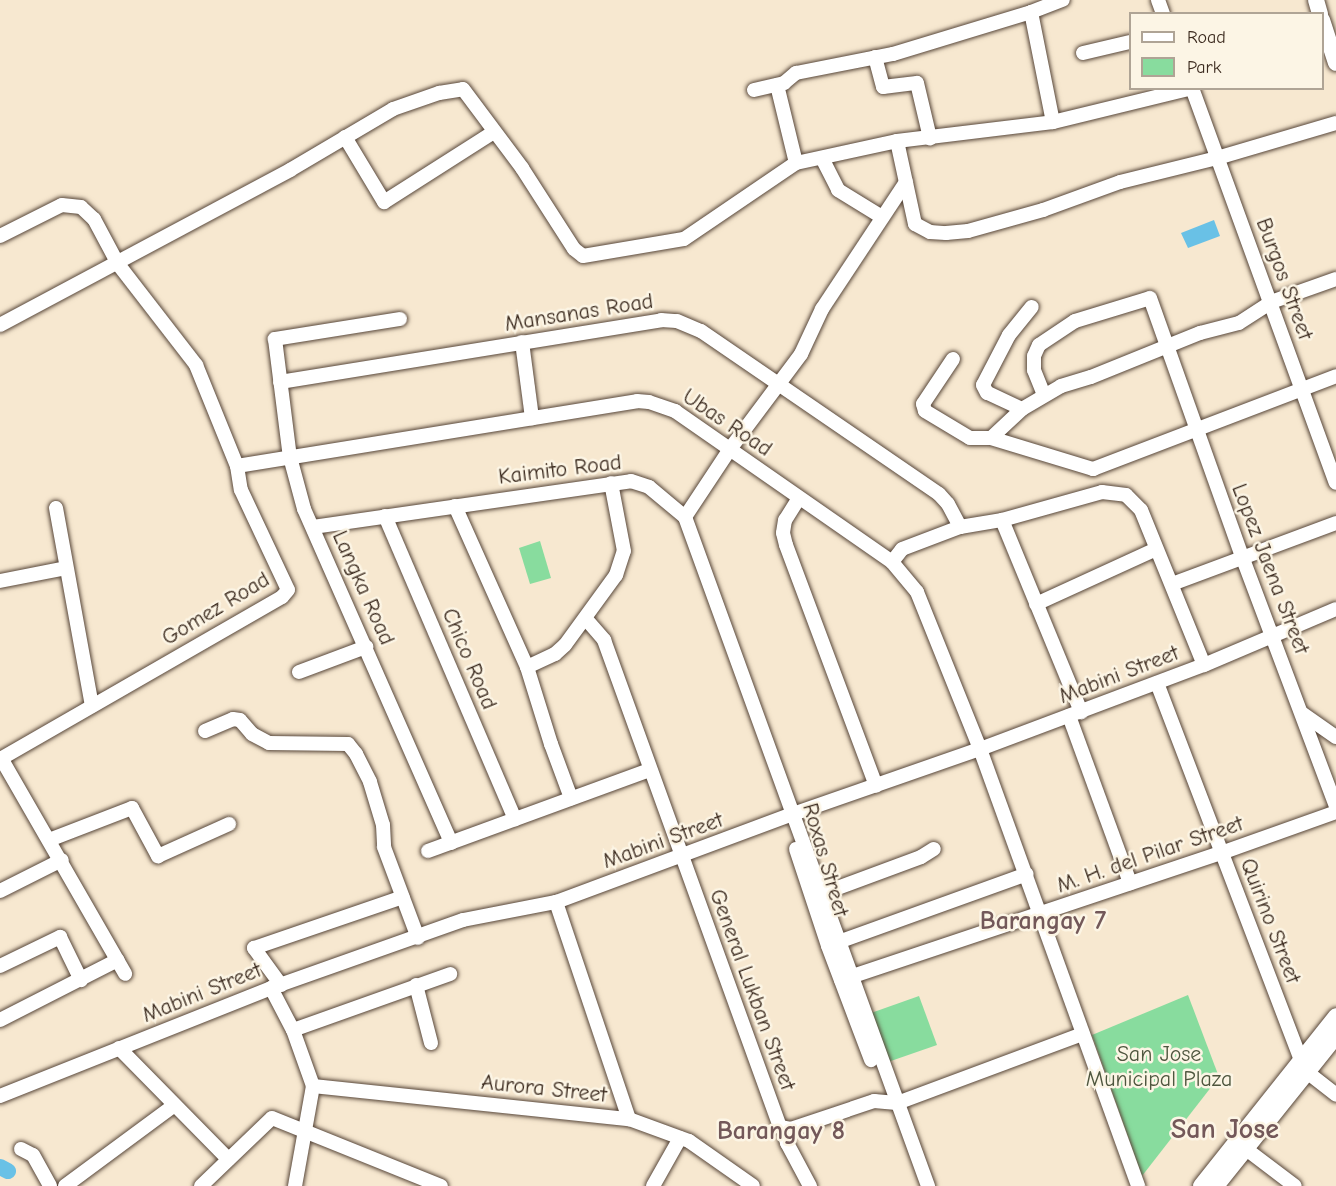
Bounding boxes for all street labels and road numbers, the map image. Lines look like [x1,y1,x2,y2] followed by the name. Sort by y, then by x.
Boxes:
[1250,214,1318,344] street label: Burgos Street
[503,288,655,338] street label: Mansanas Road
[677,383,777,463] street label: Ubas Road
[497,449,623,491] street label: Kaimito Road
[1225,480,1315,658] street label: Lopez Jaena Street
[326,527,400,649] street label: Langka Road
[157,567,275,651] street label: Gomez Road
[436,604,502,714] street label: Chico Road
[1055,640,1183,710] street label: Mabini Street
[796,800,854,920] street label: Roxas Street
[599,807,727,875] street label: Mabini Street
[1053,811,1247,899] street label: M. H. del Pilar Street
[1234,855,1306,987] street label: Quirino Street
[703,886,801,1094] street label: General Lukban Street
[139,957,265,1029] street label: Mabini Street
[480,1069,608,1109] street label: Aurora Street

